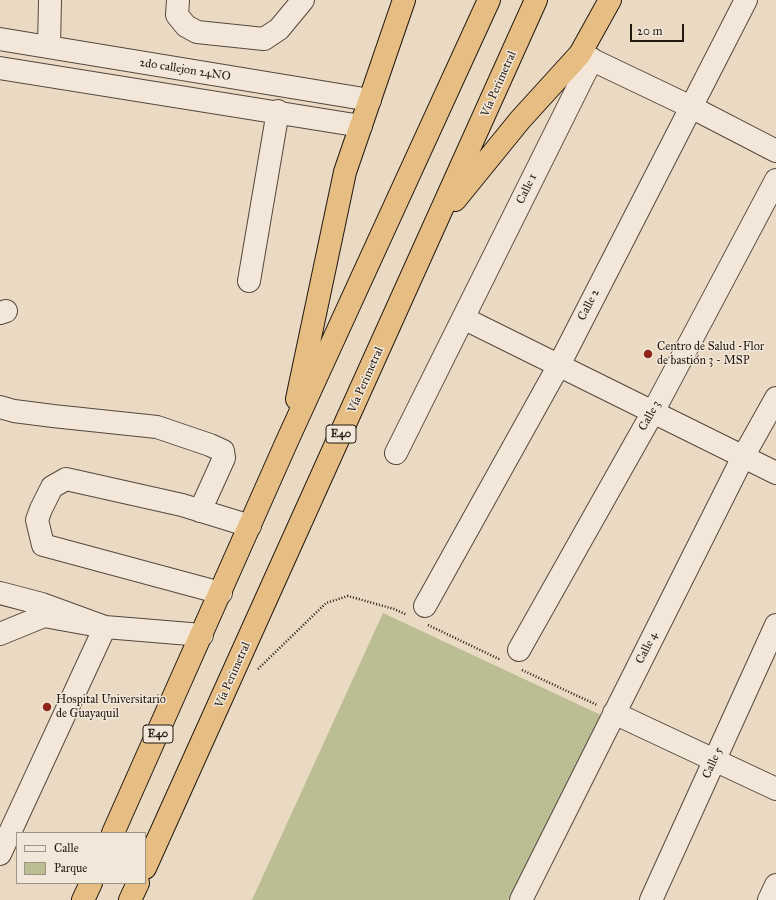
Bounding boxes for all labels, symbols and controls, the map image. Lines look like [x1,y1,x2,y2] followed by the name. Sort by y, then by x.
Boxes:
[632,16,686,42] scale bar
[637,24,663,38] text: 20 m
[478,49,520,119] street label: Vía Perimetral
[138,56,232,84] street label: 2do callejon 24NO
[514,171,540,207] street label: Calle 1
[575,287,603,323] street label: Calle 2
[657,340,764,368] place label: Centro de Salud -Flor de bastión 3 - MSP
[345,345,387,415] street label: Vía Perimetral
[642,348,654,360] marker: Centro de Salud -Flor de bastión 3 - MSP
[636,398,664,434] street label: Calle 3
[326,425,356,443] road number: E40
[633,630,661,666] street label: Calle 4
[212,640,254,710] street label: Vía Perimetral
[56,693,166,721] place label: Hospital Universitario de Guayaquil
[41,701,53,713] marker: Hospital Universitario de Guayaquil
[143,725,173,743] road number: E40
[700,745,726,781] street label: Calle 5
[16,832,146,884] legend
[54,841,79,855] text: Calle
[54,861,87,875] text: Parque

